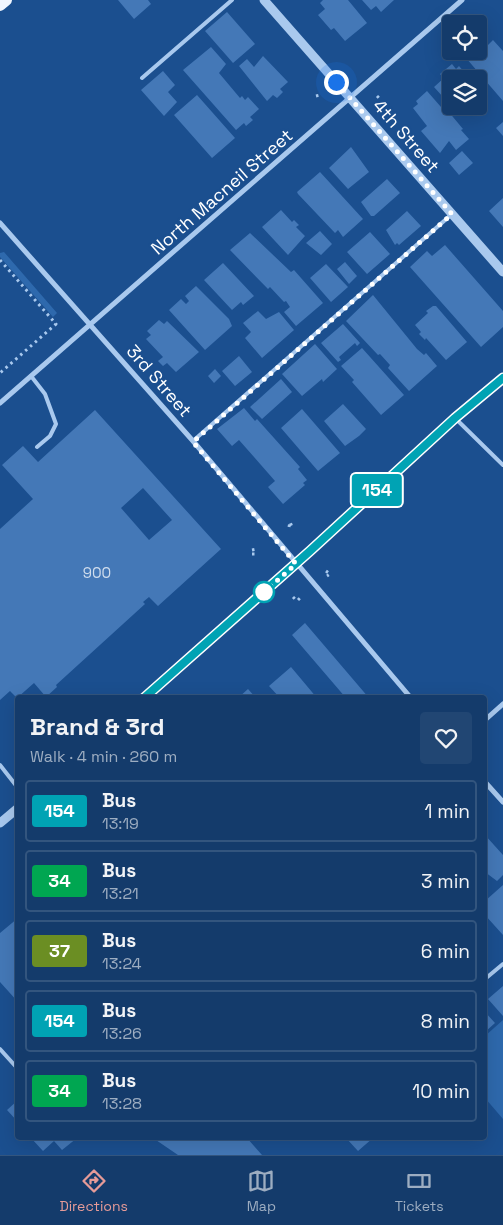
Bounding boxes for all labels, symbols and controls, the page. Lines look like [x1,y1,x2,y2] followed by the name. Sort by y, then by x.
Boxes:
[442,15,487,115] map controls
[442,15,487,60] button: locate
[324,70,349,95] your location
[442,70,487,115] button: layers
[368,94,445,177] street label: 4th Street
[146,124,297,259] street label: North Macneil Street
[122,340,197,422] street label: 3rd Street
[348,474,406,506] line badge: 154
[362,478,392,501] text: 154
[83,563,111,582] house number: 900
[253,581,275,603] unlabelled marker
[30,711,164,742] text: Brand & 3rd
[420,712,472,764] button: heart
[30,746,177,767] text: Walk · 4 min · 260 m
[102,788,136,813] text: Bus
[44,799,75,822] text: 154
[425,799,470,824] text: 1 min
[102,813,139,834] text: 13:19
[102,858,136,883] text: Bus
[48,869,71,892] text: 34
[421,869,470,894] text: 3 min
[102,883,139,904] text: 13:21
[102,928,136,953] text: Bus
[49,939,70,962] text: 37
[421,939,470,964] text: 6 min
[102,953,142,974] text: 13:24
[102,998,136,1023] text: Bus
[44,1009,75,1032] text: 154
[421,1009,470,1034] text: 8 min
[102,1023,142,1044] text: 13:26
[102,1068,136,1093] text: Bus
[48,1079,71,1102] text: 34
[412,1079,470,1104] text: 10 min
[102,1093,142,1114] text: 13:28
[59,1167,128,1215] tab: Directions
[247,1167,276,1215] tab: Map
[395,1167,444,1215] tab: Tickets

